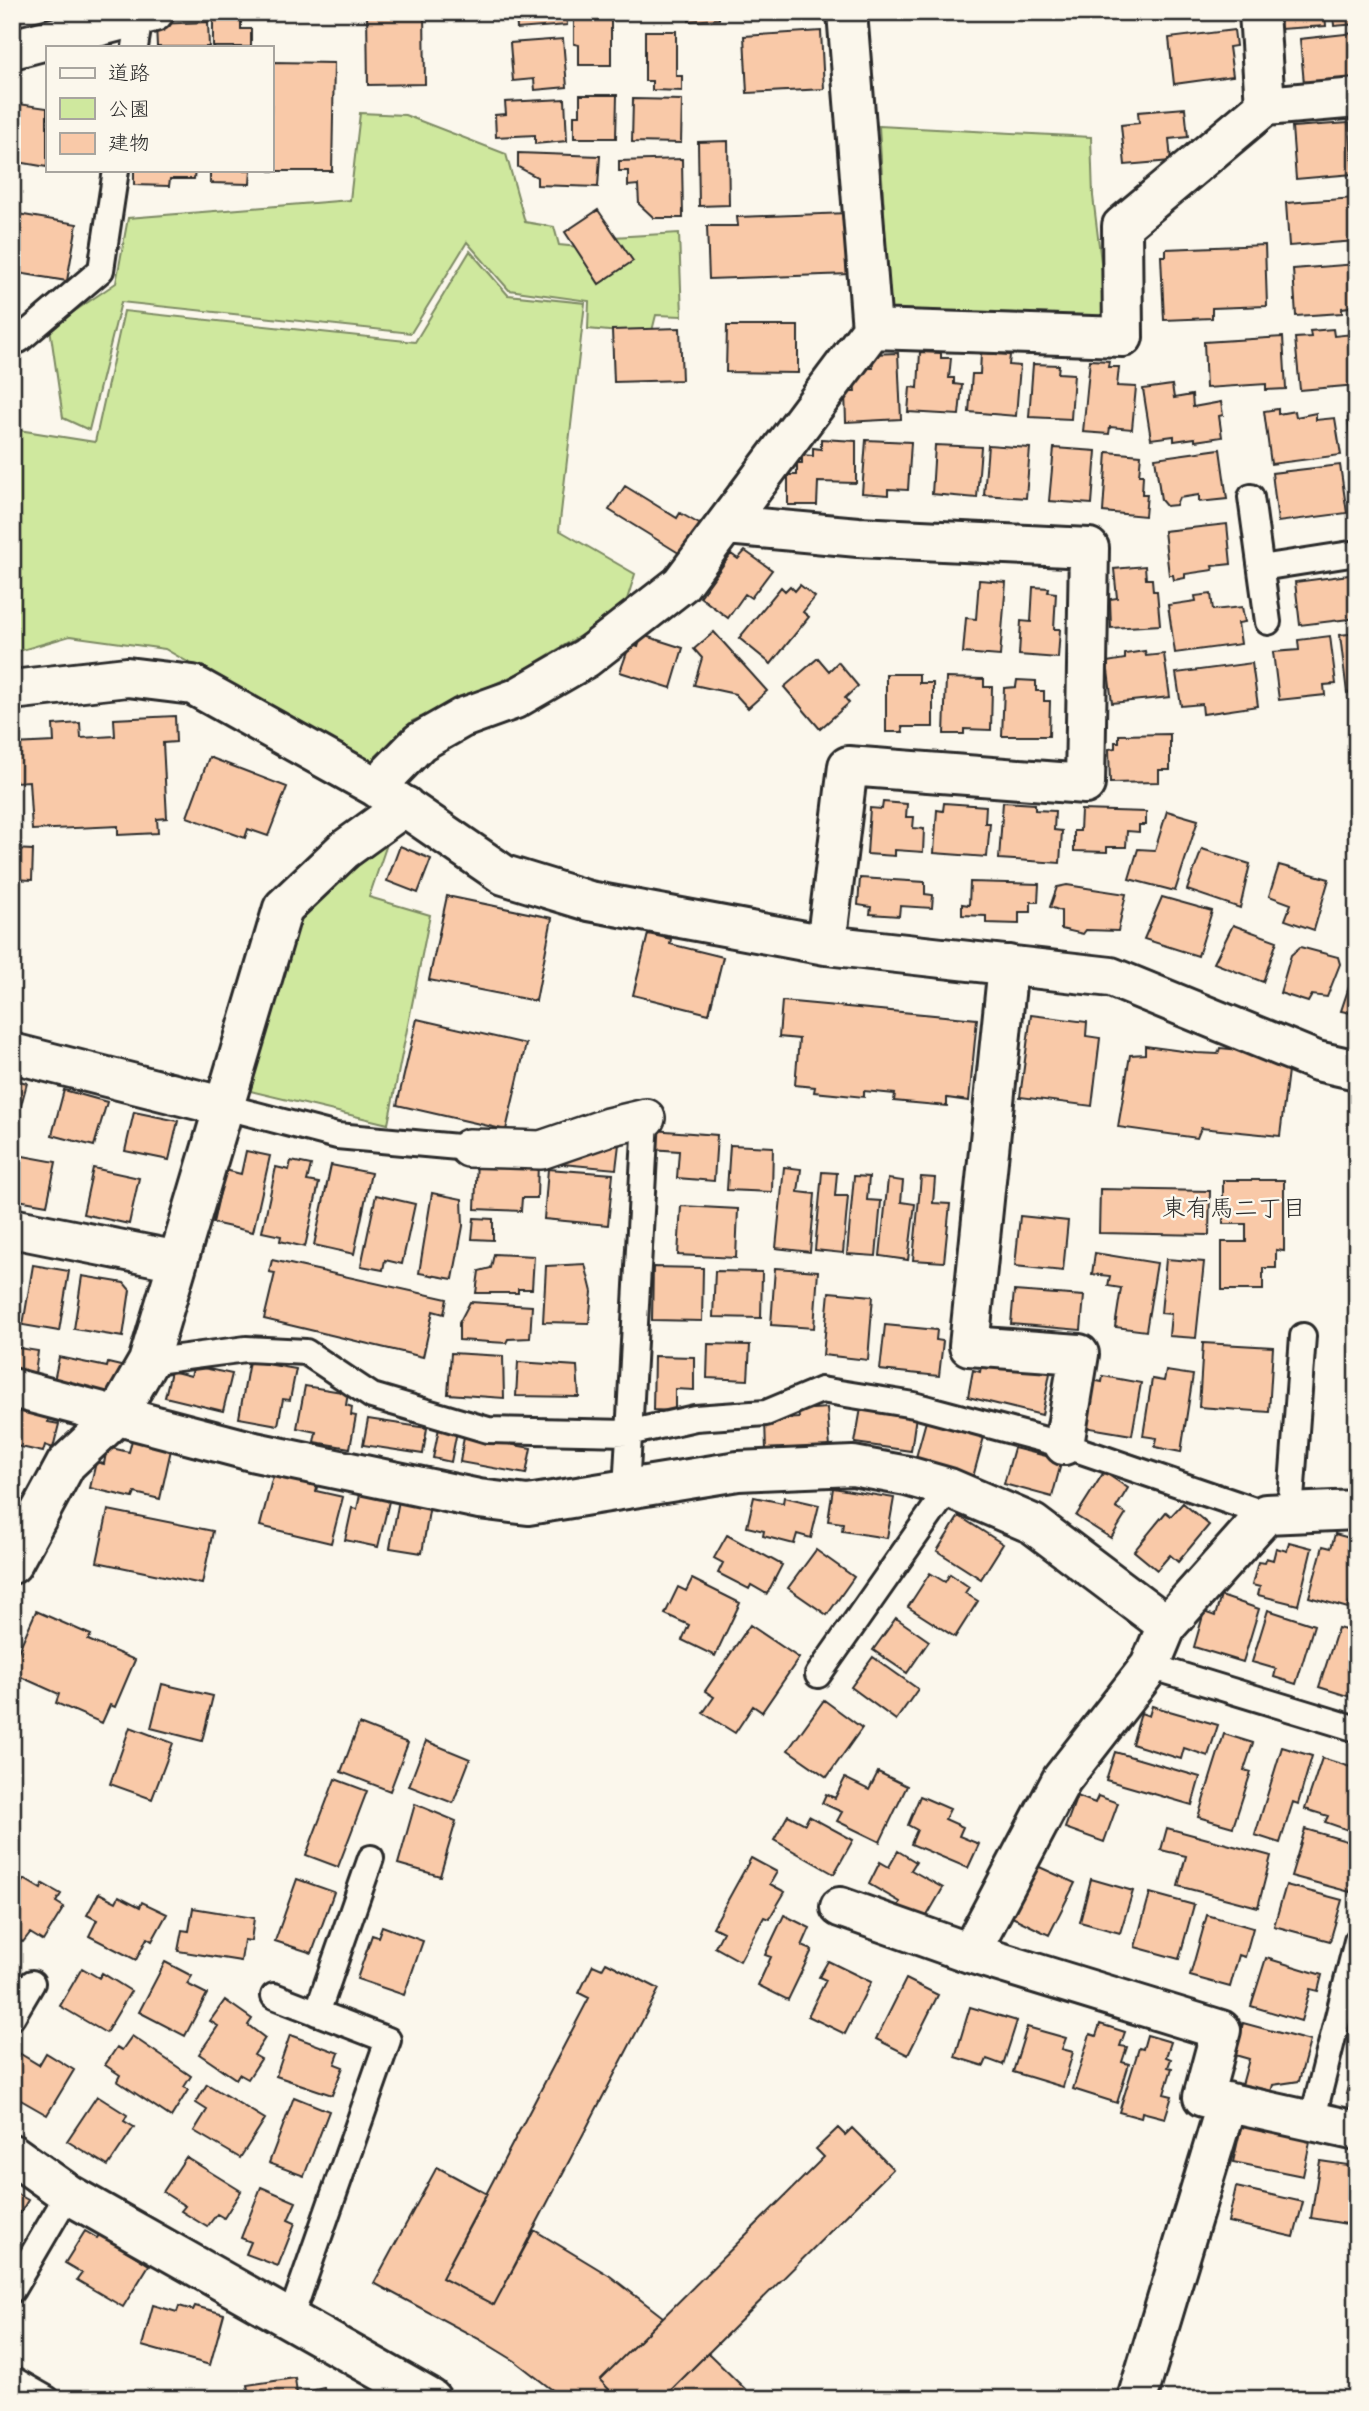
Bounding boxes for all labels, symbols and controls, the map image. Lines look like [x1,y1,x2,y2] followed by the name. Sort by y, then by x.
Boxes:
[46,46,273,172] legend
[108,61,150,91] text: 道路
[108,97,150,127] text: 公園
[108,131,150,161] text: 建物
[1162,1194,1306,1228] district label: 東有馬二丁目

